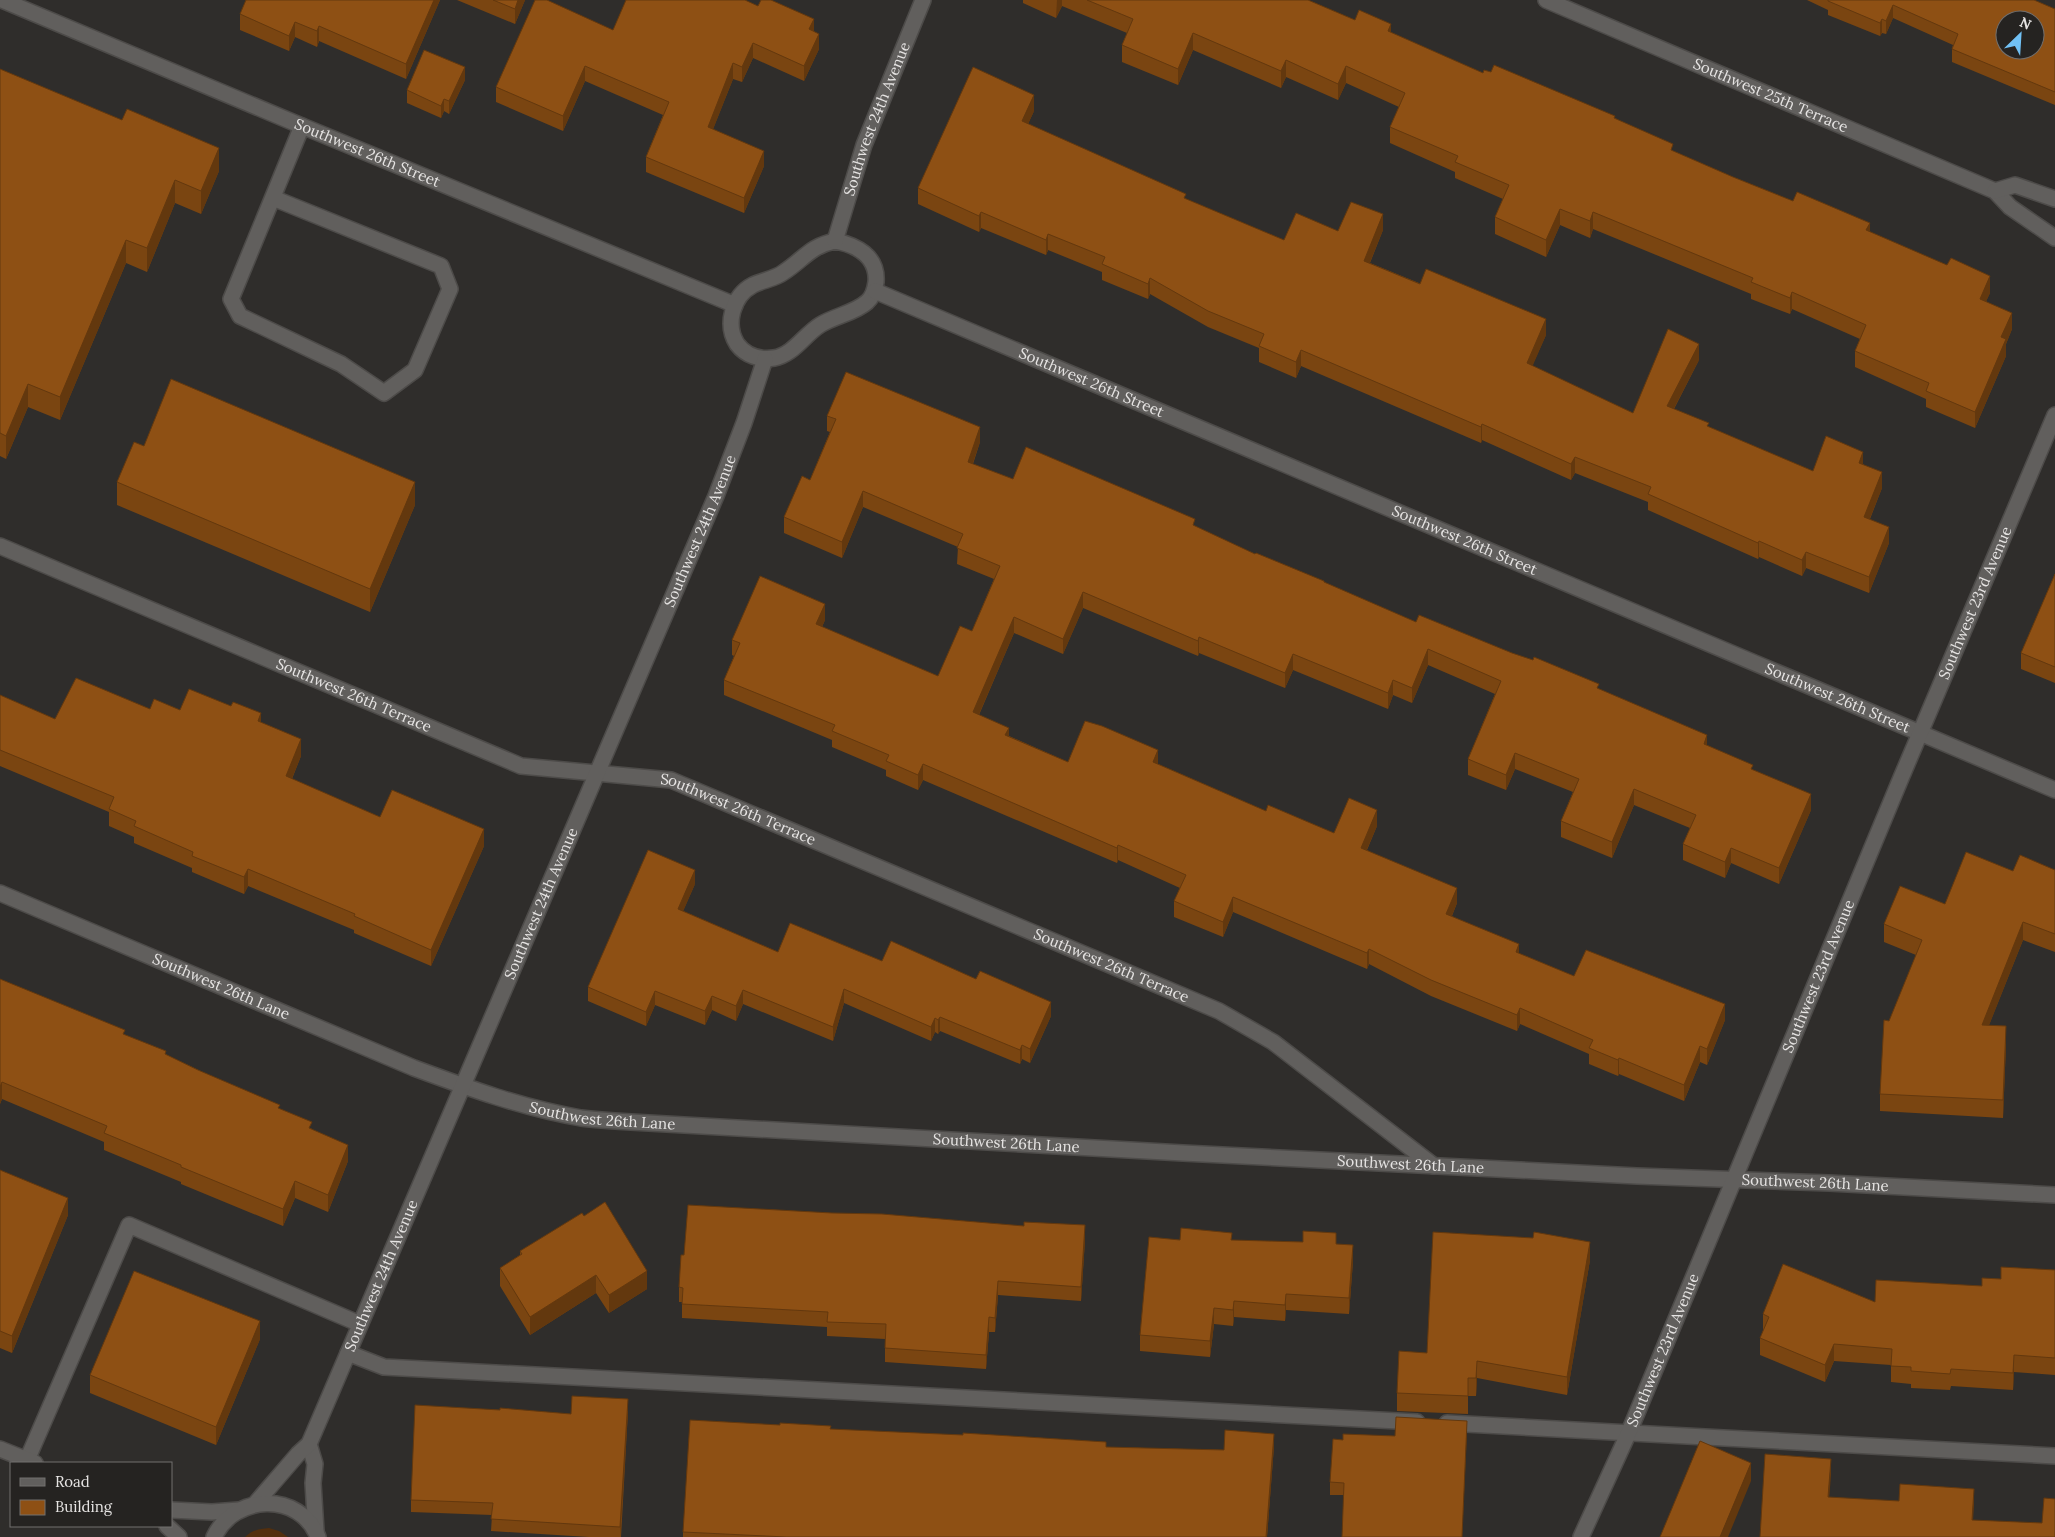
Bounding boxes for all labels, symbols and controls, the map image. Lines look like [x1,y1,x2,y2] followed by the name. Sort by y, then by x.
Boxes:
[1995,10,2045,60] north arrow
[2017,13,2034,34] text: N
[839,39,914,198] street label: Southwest 24th Avenue
[1690,54,1851,136] street label: Southwest 25th Terrace
[292,114,443,191] street label: Southwest 26th Street
[1016,343,1167,421] street label: Southwest 26th Street
[659,452,740,610] street label: Southwest 24th Avenue
[1389,501,1540,579] street label: Southwest 26th Street
[1934,523,2016,682] street label: Southwest 23rd Avenue
[273,654,435,736] street label: Southwest 26th Terrace
[1762,658,1913,737] street label: Southwest 26th Street
[660,769,819,849] street label: Southwest 26th Terrace
[500,825,582,982] street label: Southwest 24th Avenue
[1778,897,1858,1056] street label: Southwest 23rd Avenue
[1031,924,1192,1006] street label: Southwest 26th Terrace
[150,949,293,1023] street label: Southwest 26th Lane
[527,1097,676,1133] street label: Southwest 26th Lane
[932,1129,1080,1156] street label: Southwest 26th Lane
[1337,1151,1485,1177] street label: Southwest 26th Lane
[1741,1170,1889,1195] street label: Southwest 26th Lane
[340,1197,422,1354] street label: Southwest 24th Avenue
[1622,1271,1703,1430] street label: Southwest 23rd Avenue
[10,1462,172,1527] legend
[55,1472,90,1491] text: Road
[55,1497,113,1516] text: Building

